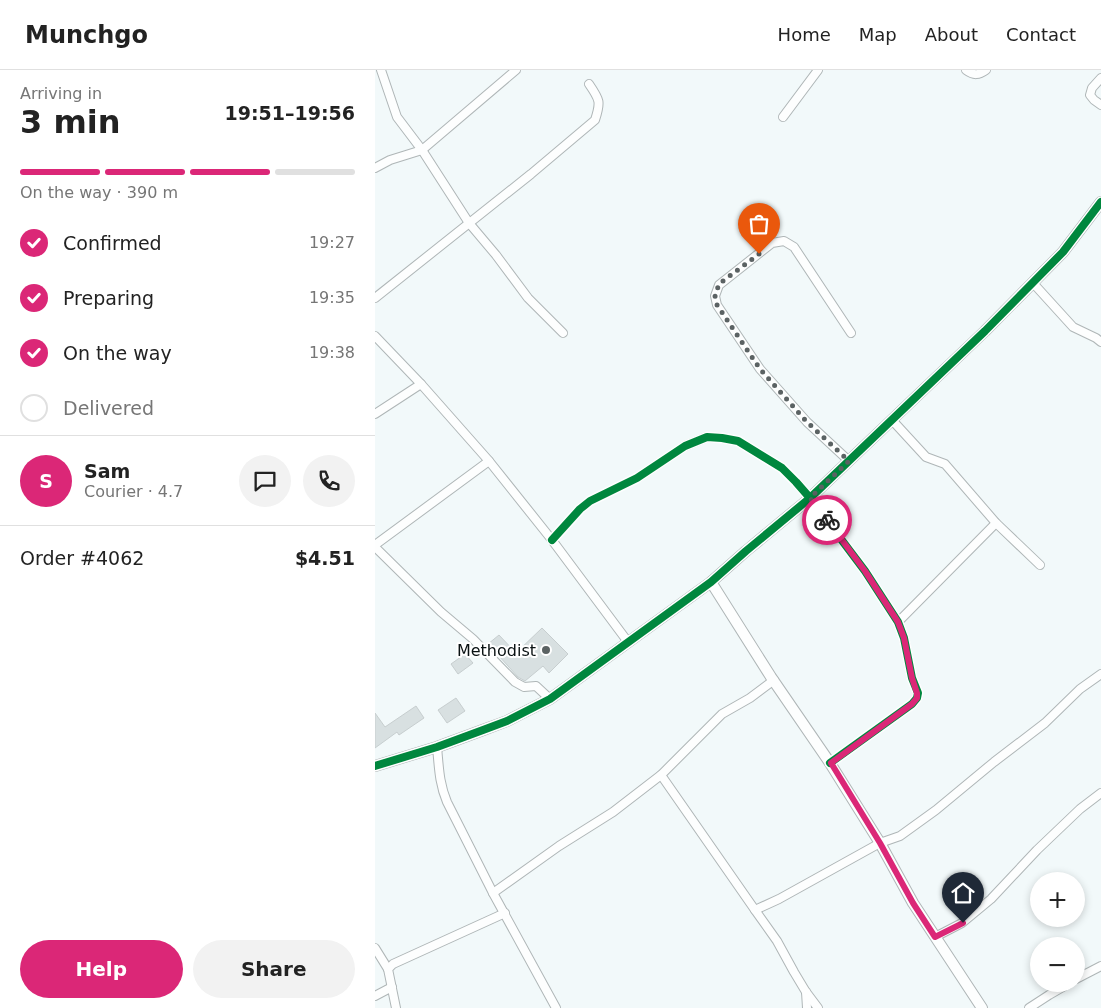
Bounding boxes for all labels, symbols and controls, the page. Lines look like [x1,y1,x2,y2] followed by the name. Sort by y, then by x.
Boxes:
[25,21,148,49] text: Munchgo
[778,24,831,45] text: Home
[859,24,897,45] text: Map
[925,24,978,45] text: About
[1006,24,1076,45] text: Contact
[20,84,102,103] text: Arriving in
[225,102,355,124] text: 19:51–19:56
[20,103,121,141] text: 3 min
[20,183,178,202] text: On the way · 390 m
[738,203,780,254] pin
[745,210,773,238] icon: bag
[20,229,48,257] icon: check
[63,232,162,254] text: Confirmed
[309,233,355,252] text: 19:27
[20,284,48,312] icon: check
[63,287,154,309] text: Preparing
[309,288,355,307] text: 19:35
[20,339,48,367] icon: check
[63,342,172,364] text: On the way
[309,343,355,362] text: 19:38
[63,397,154,419] text: Delivered
[239,455,291,507] button: chat
[303,455,355,507] button: phone
[84,460,130,482] text: Sam
[39,470,53,492] text: S
[84,482,183,501] text: Courier · 4.7
[802,495,852,545] courier
[813,506,841,534] icon: bike
[20,547,144,569] text: Order #4062
[295,547,355,569] text: $4.51
[457,641,536,660] place label: Methodist
[540,644,552,656] marker: Methodist
[942,872,984,923] pin
[1030,872,1085,992] map controls
[1030,872,1085,927] button: +
[949,879,977,907] icon: home
[1030,937,1085,992] button: −
[20,940,183,998] button: Help
[193,940,355,998] button: Share

